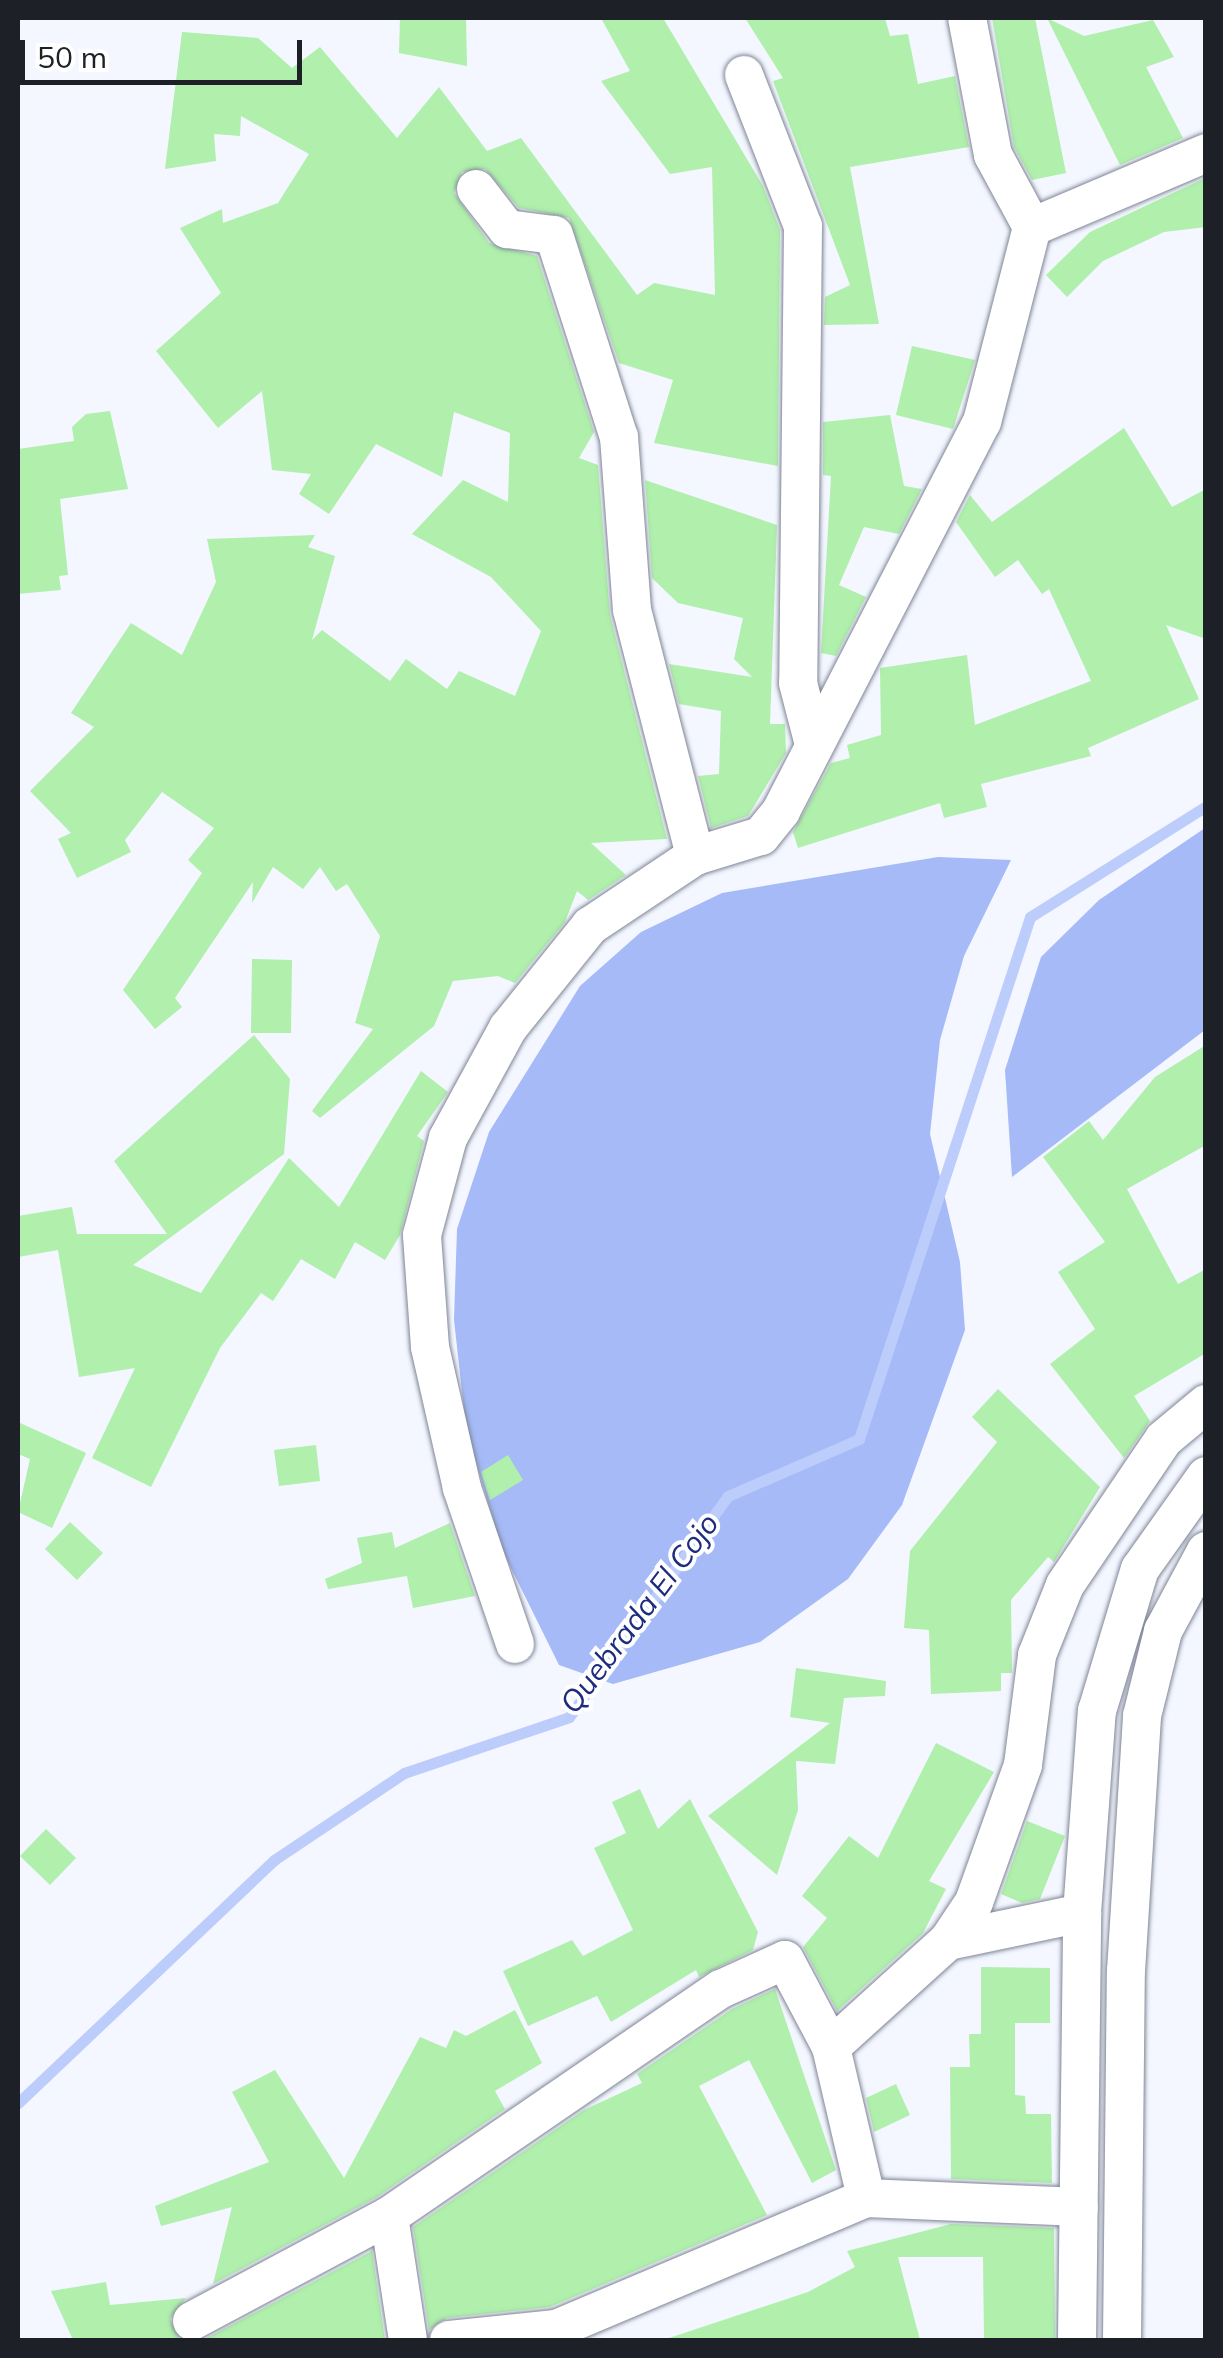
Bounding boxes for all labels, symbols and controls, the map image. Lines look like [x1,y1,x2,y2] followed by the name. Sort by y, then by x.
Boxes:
[25,20,308,82] scale bar
[37,38,107,76] text: 50 m
[552,1506,726,1720] water label: Quebrada El Cojo

